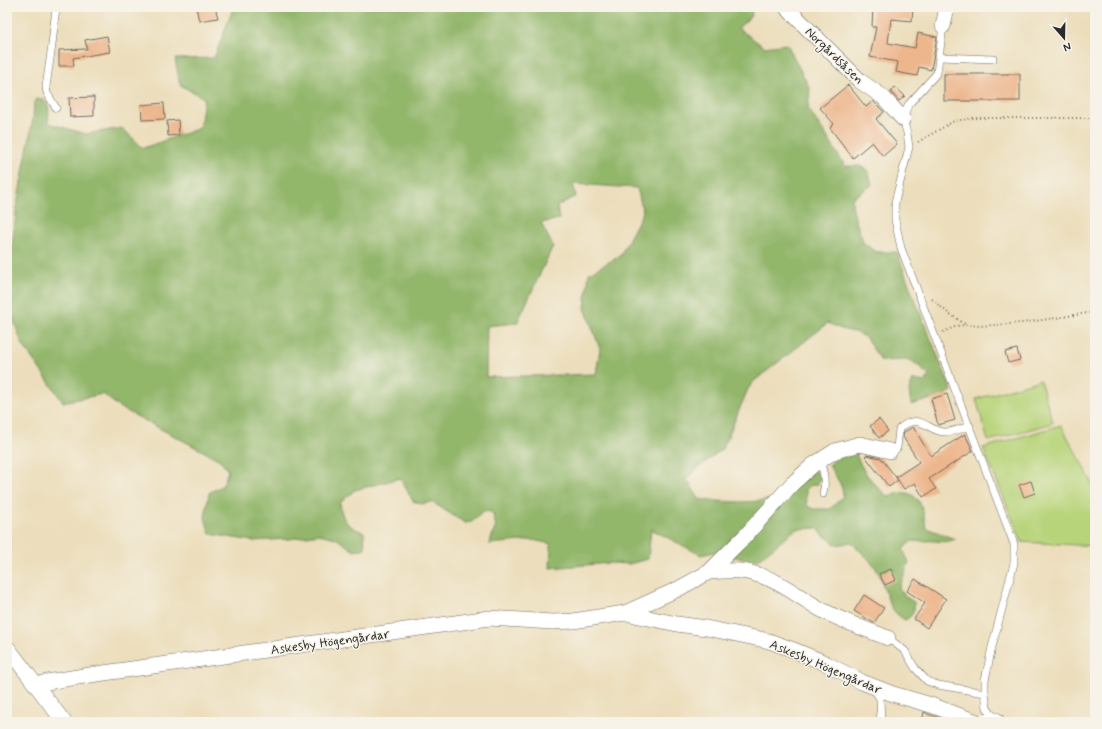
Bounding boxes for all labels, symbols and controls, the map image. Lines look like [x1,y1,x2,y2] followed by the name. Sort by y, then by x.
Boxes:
[1044,18,1084,58] north arrow
[800,24,867,89] street label: Norgårdsåsen
[1061,39,1073,54] text: N
[270,626,392,660] street label: Askesby Högengårdar
[766,636,885,700] street label: Askesby Högengårdar

